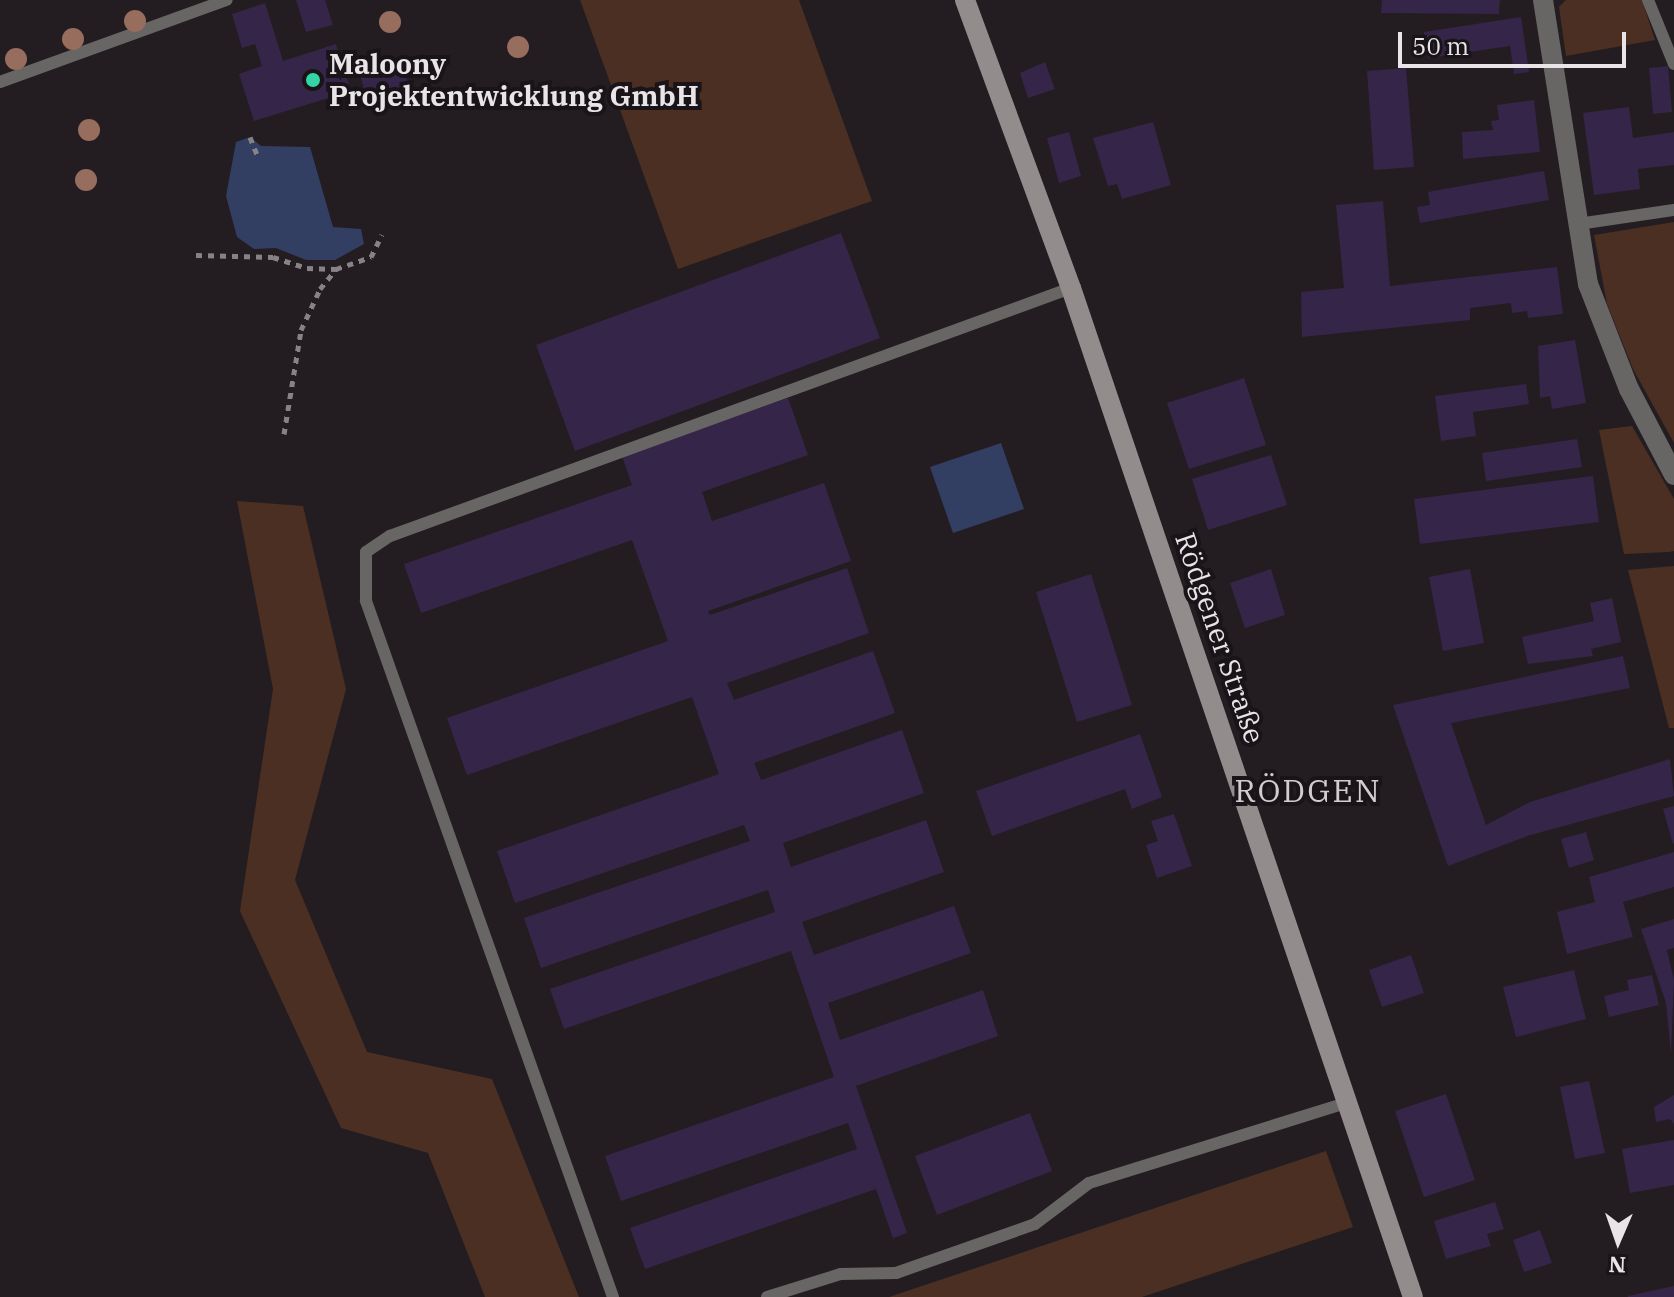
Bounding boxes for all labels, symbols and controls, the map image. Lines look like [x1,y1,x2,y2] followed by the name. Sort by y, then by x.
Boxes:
[1402,16,1630,66] scale bar
[1412,30,1469,62] text: 50 m
[329,47,699,113] place label: Maloony Projektentwicklung GmbH
[304,71,322,89] marker: Maloony Projektentwicklung GmbH
[1168,528,1272,748] street label: Rödgener Straße
[1234,771,1382,809] district label: RÖDGEN
[1578,1201,1658,1281] north arrow
[1608,1251,1626,1280] text: N

